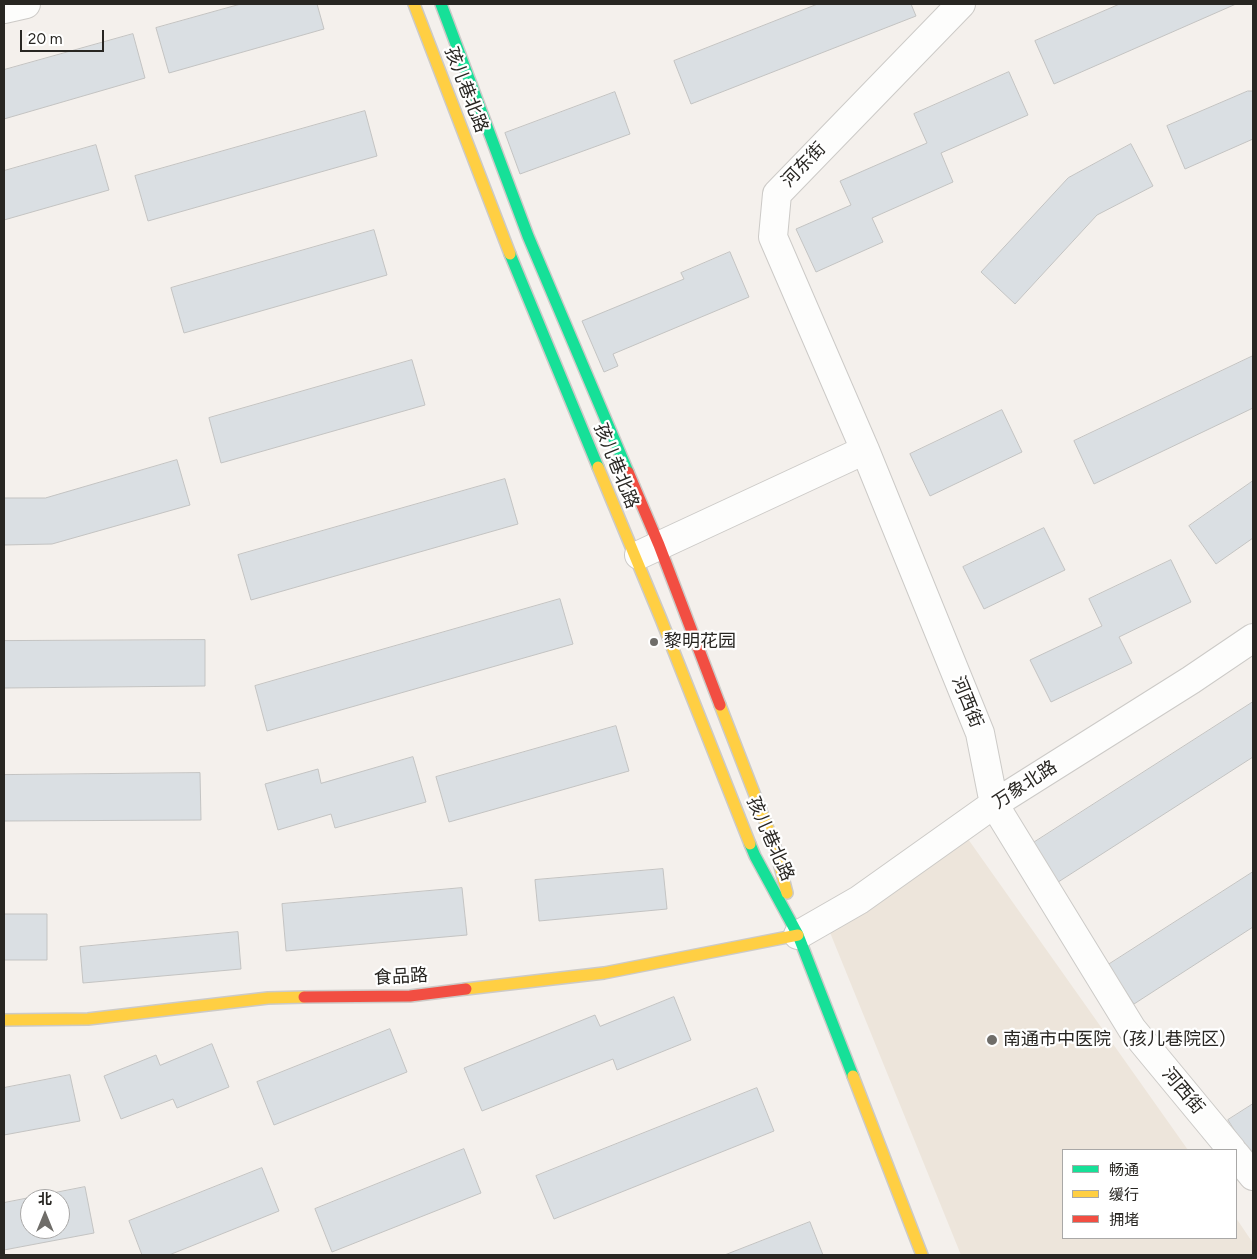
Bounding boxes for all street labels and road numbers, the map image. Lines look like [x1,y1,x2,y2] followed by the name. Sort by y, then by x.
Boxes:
[440,44,492,136] street label: 孩儿巷北路
[777,138,831,192] street label: 河东街
[589,420,643,512] street label: 孩儿巷北路
[947,673,987,731] street label: 河西街
[989,756,1061,814] street label: 万象北路
[742,793,798,885] street label: 孩儿巷北路
[373,965,429,989] street label: 食品路
[1157,1063,1209,1119] street label: 河西街

